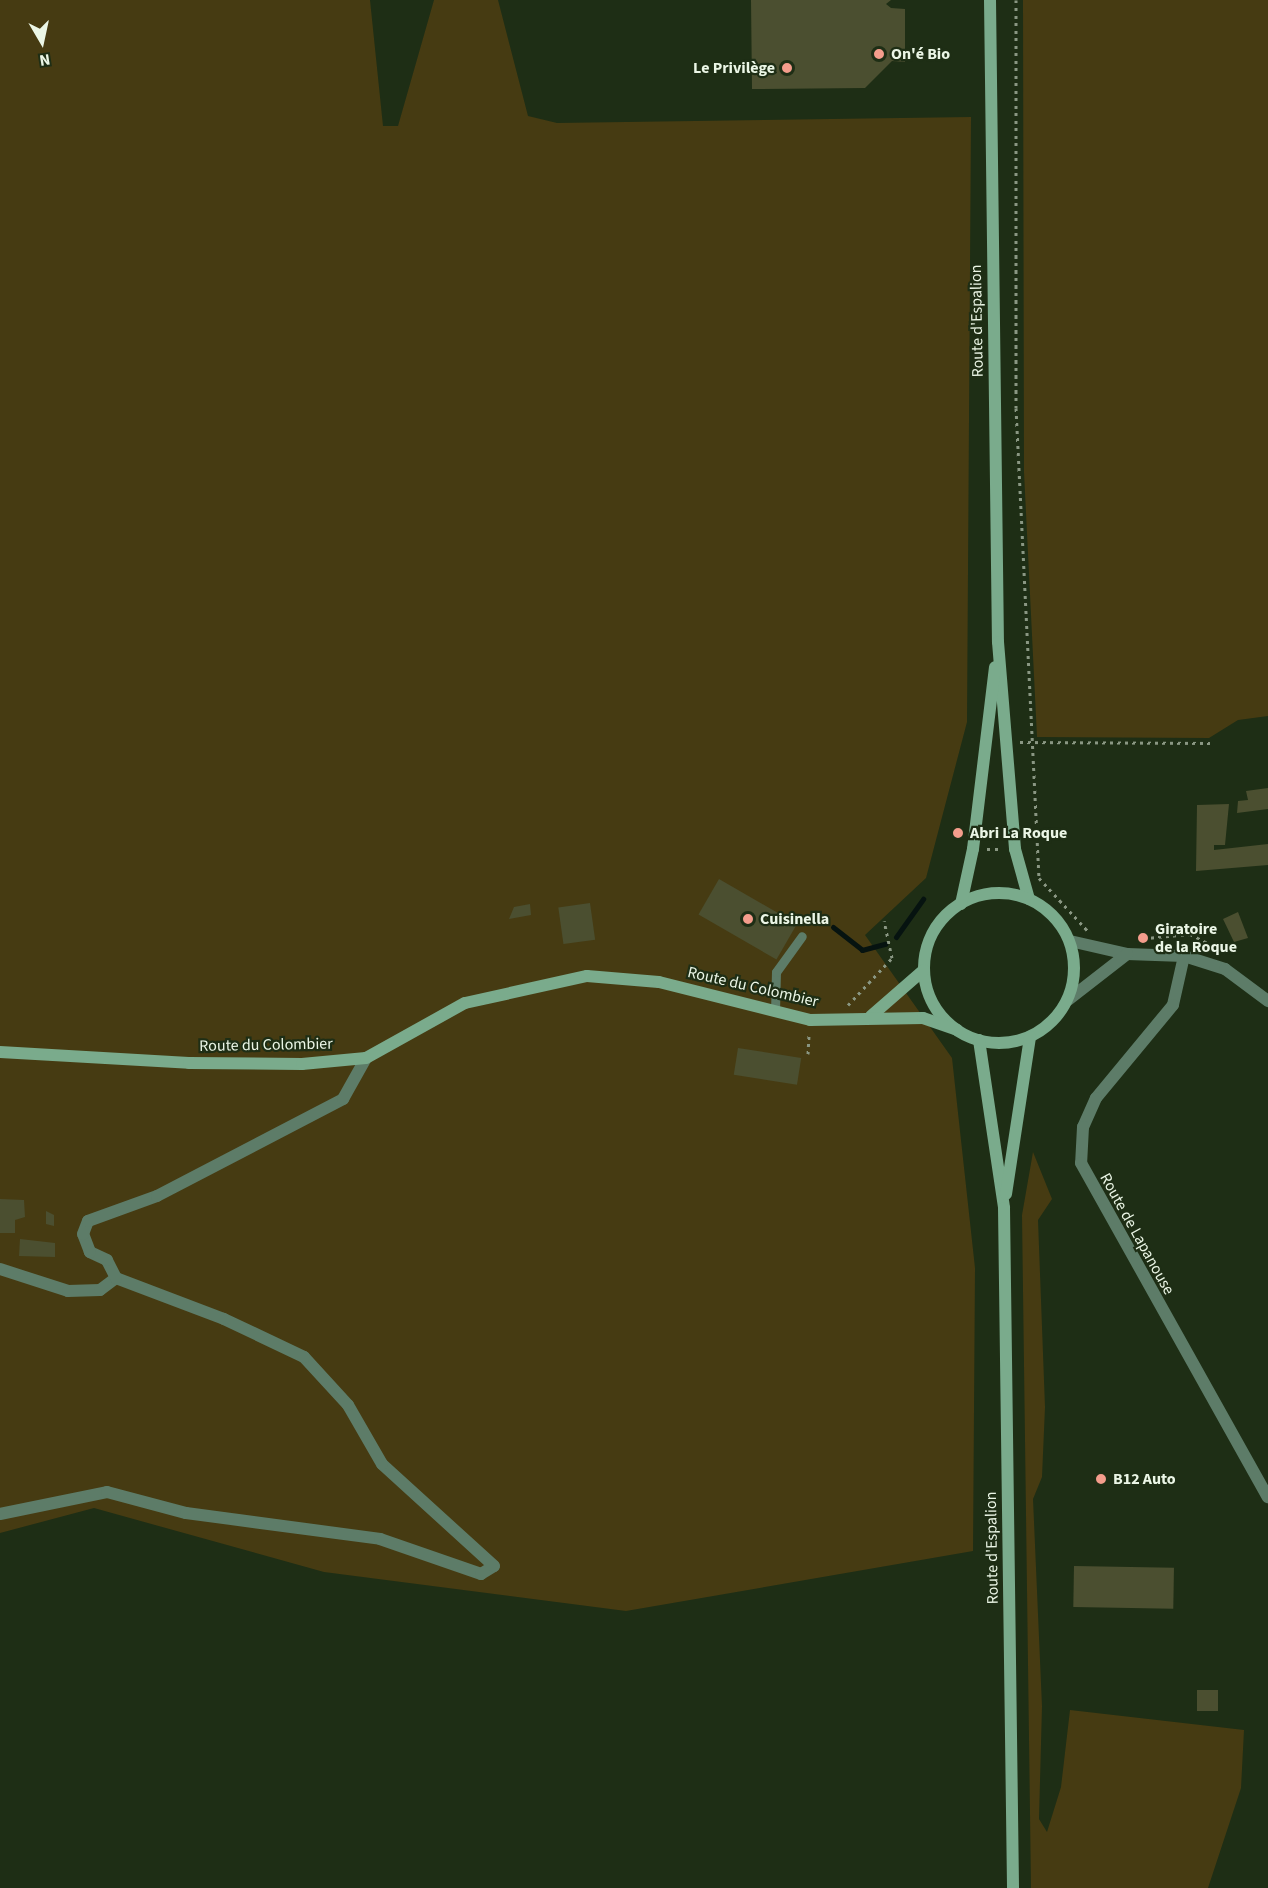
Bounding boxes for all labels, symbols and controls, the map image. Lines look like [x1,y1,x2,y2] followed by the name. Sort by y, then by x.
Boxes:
[12,12,72,72] north arrow
[891,44,950,64] place label: On'é Bio
[872,47,886,61] marker: On'é Bio
[38,48,52,71] text: N
[693,58,775,78] place label: Le Privilège
[780,61,794,75] marker: Le Privilège
[966,264,988,378] street label: Route d'Espalion
[970,823,1067,843] place label: Abri La Roque
[951,826,965,840] marker: Abri La Roque
[760,909,829,929] place label: Cuisinella
[741,912,755,926] marker: Cuisinella
[1155,919,1237,957] place label: Giratoire de la Roque
[1136,931,1150,945] marker: Giratoire de la Roque
[686,963,820,1011] street label: Route du Colombier
[199,1034,333,1056] street label: Route du Colombier
[1096,1170,1178,1298] street label: Route de Lapanouse
[1113,1469,1176,1489] place label: B12 Auto
[1094,1472,1108,1486] marker: B12 Auto
[981,1491,1003,1605] street label: Route d'Espalion

